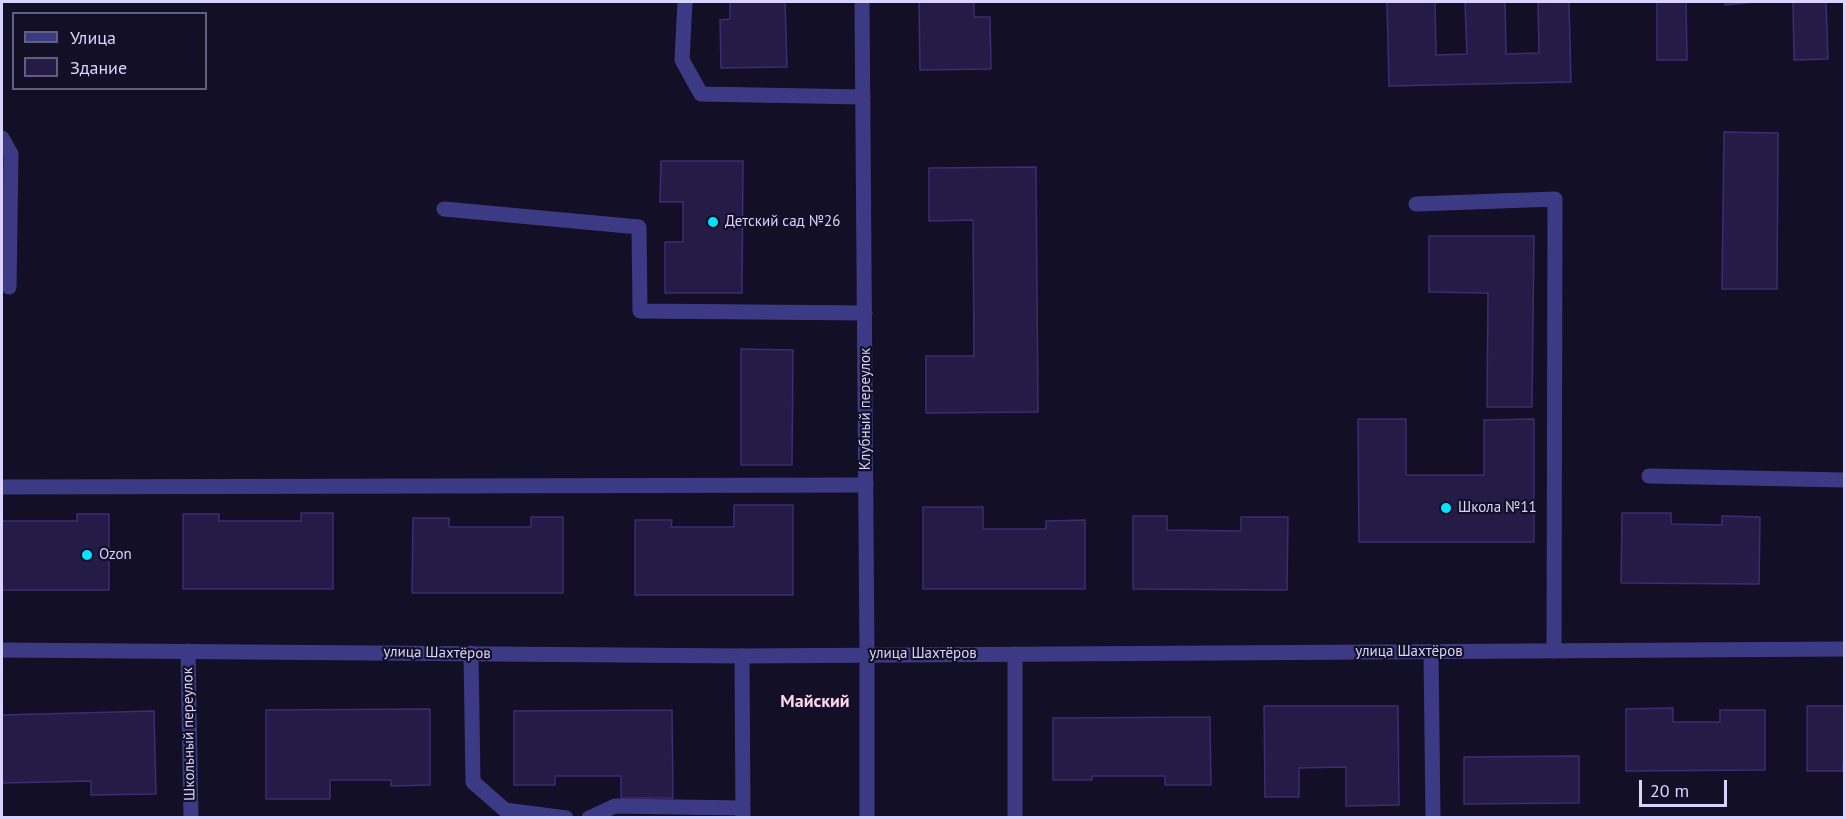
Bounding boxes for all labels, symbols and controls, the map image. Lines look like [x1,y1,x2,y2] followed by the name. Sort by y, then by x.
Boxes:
[12,12,207,90] legend
[70,26,116,49] text: Улица
[70,56,127,79] text: Здание
[725,213,840,231] place label: Детский сад №26
[706,215,720,229] marker: Детский сад №26
[857,348,875,470] street label: Клубный переулок
[1458,499,1537,517] place label: Школа №11
[1439,501,1453,515] marker: Школа №11
[99,546,132,564] place label: Ozon
[80,548,94,562] marker: Ozon
[383,643,491,663] street label: улица Шахтёров
[1355,643,1463,661] street label: улица Шахтёров
[869,645,977,663] street label: улица Шахтёров
[179,667,199,801] street label: Школьный переулок
[780,691,850,713] district label: Майский
[1642,768,1730,806] scale bar
[1650,779,1689,802] text: 20 m

